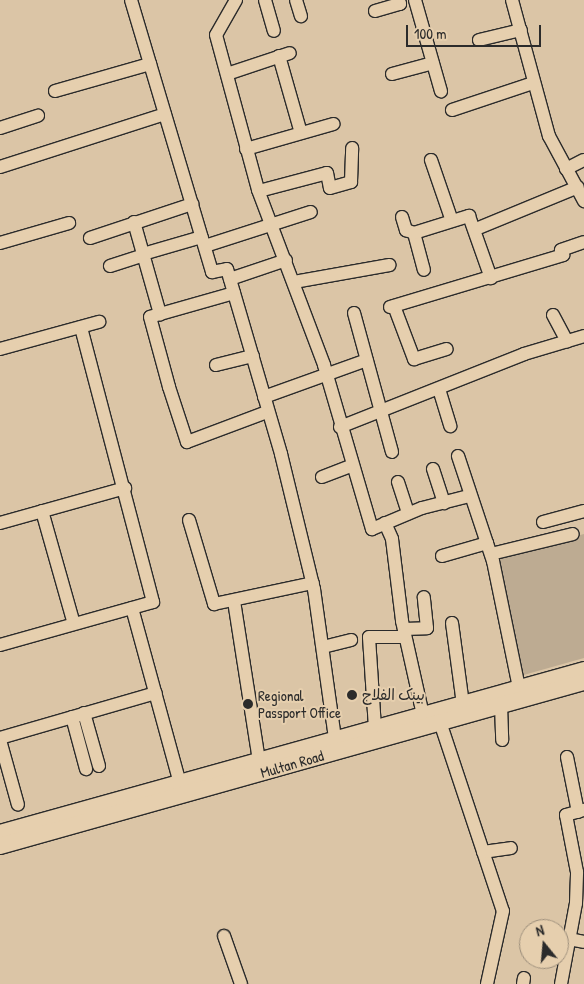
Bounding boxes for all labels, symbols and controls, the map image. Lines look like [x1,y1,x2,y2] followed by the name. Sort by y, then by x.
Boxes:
[409,15,544,47] scale bar
[414,23,447,44] text: 100 m
[258,686,341,721] place label: Regional Passport Office
[362,686,425,704] place label: بینک الفلاح
[346,689,358,701] marker: بینک الفلاح
[242,698,254,710] marker: Regional Passport Office
[258,746,326,782] street label: Multan Road
[519,919,569,969] north arrow
[533,920,546,940] text: N

